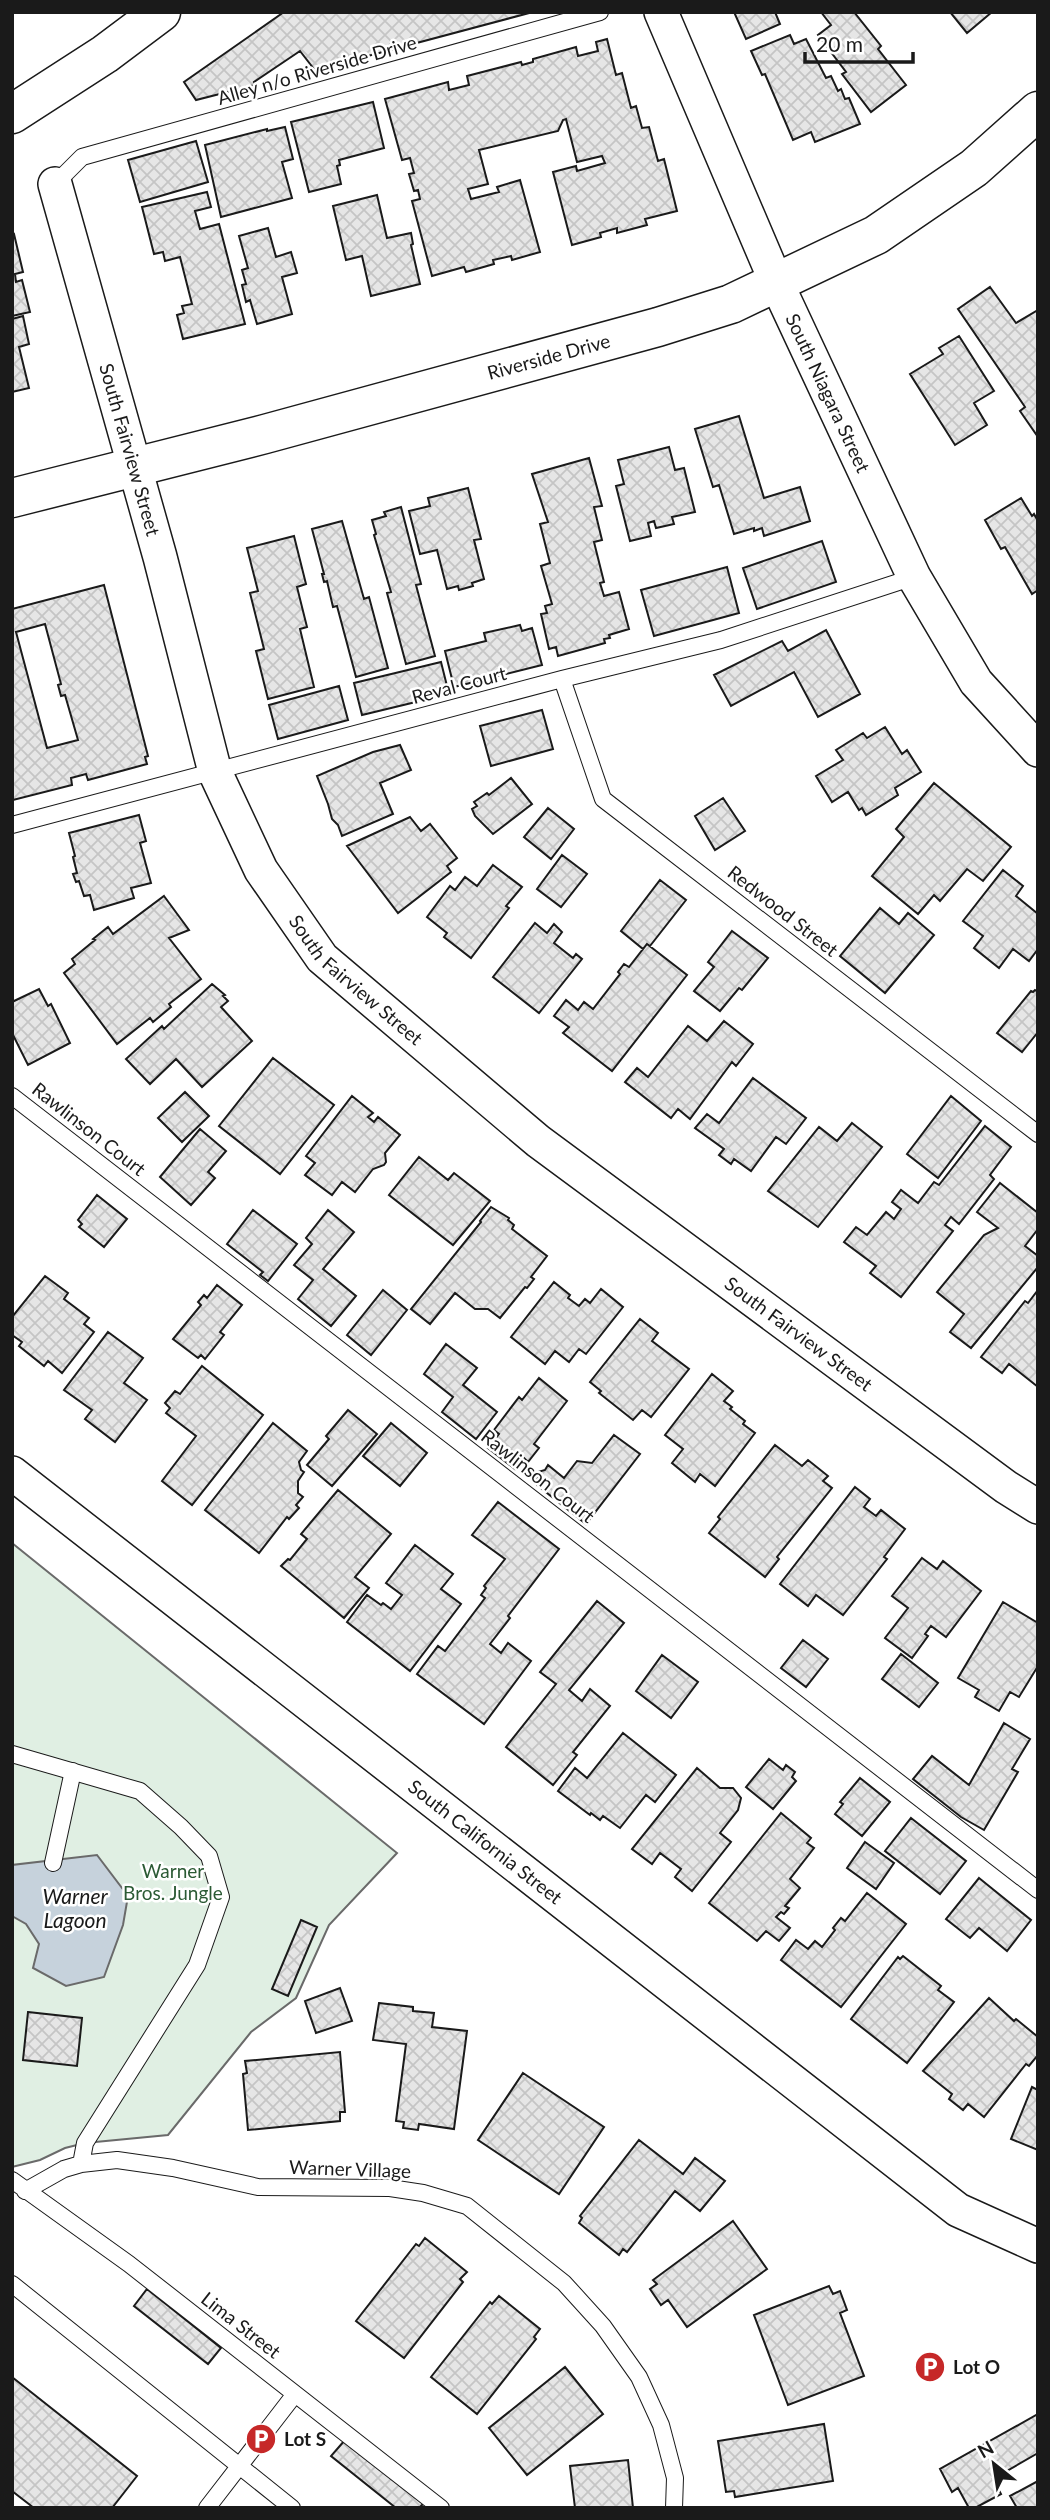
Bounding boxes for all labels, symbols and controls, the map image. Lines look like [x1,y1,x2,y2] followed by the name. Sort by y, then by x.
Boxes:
[805,21,914,65] scale bar
[215,30,419,109] street label: Alley n/o Riverside Drive
[816,31,863,56] text: 20 m
[781,310,876,476] street label: South Niagara Street
[485,329,613,384] street label: Riverside Drive
[95,361,166,539] street label: South Fairview Street
[409,661,509,708] street label: Reval Court
[723,860,843,961] street label: Redwood Street
[285,910,428,1049] street label: South Fairview Street
[28,1077,151,1180] street label: Rawlinson Court
[721,1271,878,1396] street label: South Fairview Street
[477,1424,600,1527] street label: Rawlinson Court
[404,1774,567,1909] street label: South California Street
[123,1859,223,1904] park label: Warner Bros. Jungle
[42,1883,108,1932] water label: Warner Lagoon
[289,2155,411,2182] street label: Warner Village
[197,2287,286,2363] street label: Lima Street
[913,2350,947,2384] parking icon: Lot O
[953,2355,1000,2378] place label: Lot O
[244,2422,278,2456] parking icon: Lot S
[284,2427,326,2450] place label: Lot S
[959,2429,1029,2499] north arrow
[973,2435,997,2462] text: N

